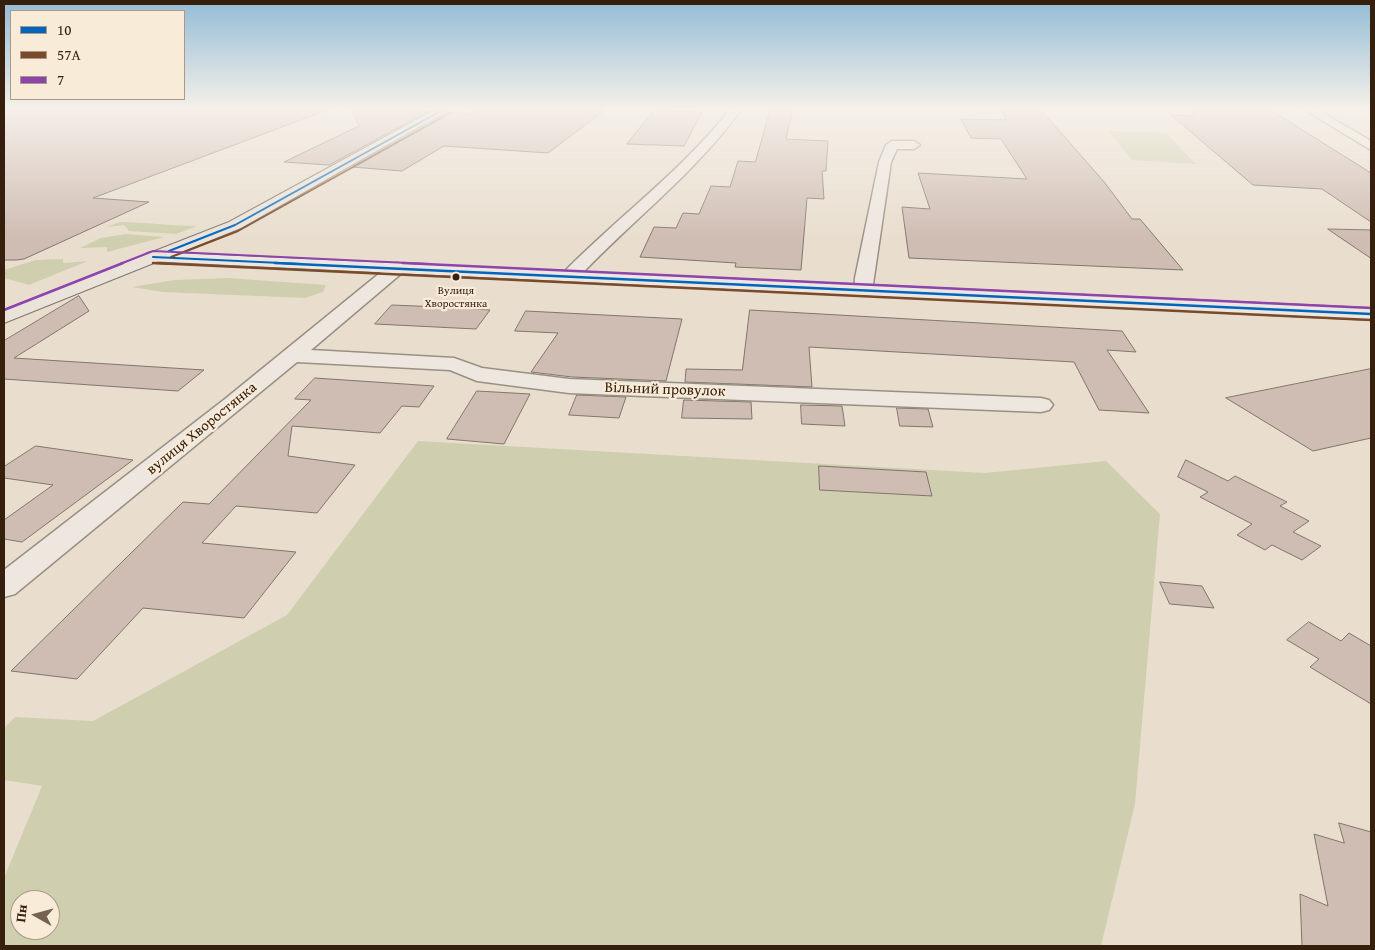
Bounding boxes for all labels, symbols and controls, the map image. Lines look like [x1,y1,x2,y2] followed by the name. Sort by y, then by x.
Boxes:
[10,10,185,100] legend
[57,19,71,40] text: 10
[57,44,81,65] text: 57А
[57,69,64,90] text: 7
[451,272,461,282] marker: Вулиця Хворостянка
[425,284,487,310] place label: Вулиця Хворостянка
[143,379,261,479] street label: вулиця Хворостянка
[604,379,726,401] street label: Вільний провулок
[10,890,60,940] north arrow
[10,903,32,923] text: Пн

